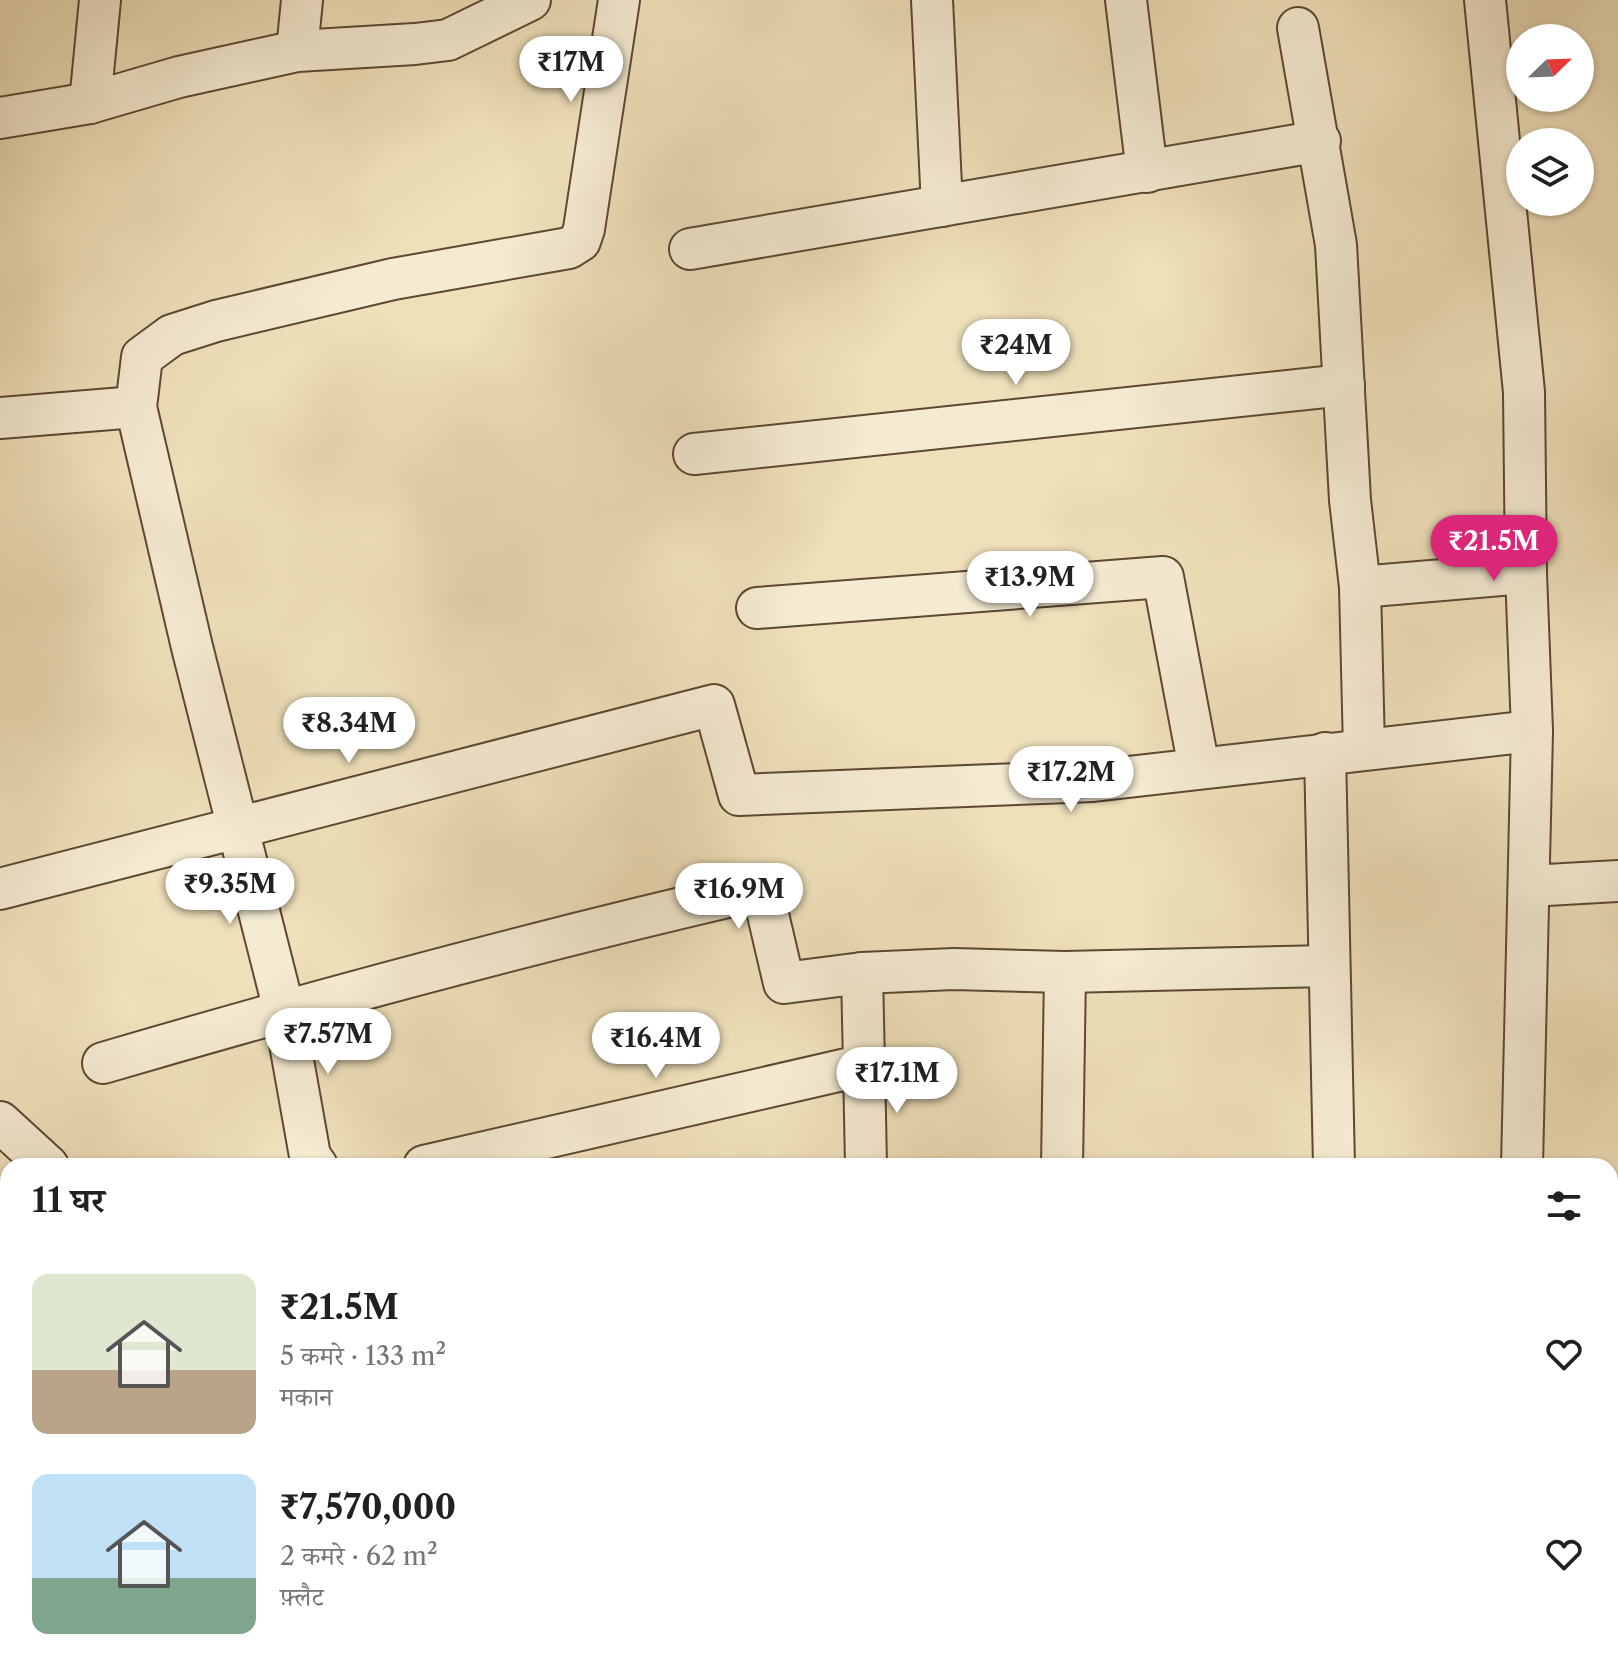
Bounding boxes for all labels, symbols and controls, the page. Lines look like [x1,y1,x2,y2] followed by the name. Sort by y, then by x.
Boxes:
[1506,24,1594,112] north arrow
[1506,24,1594,216] map controls
[524,36,618,104] pin: ₹17M
[537,46,605,78] text: ₹17M
[1506,128,1594,216] button: layers
[969,319,1063,387] pin: ₹24M
[979,329,1053,361] text: ₹24M
[1429,515,1559,583] pin: ₹21.5M
[1449,525,1539,557] text: ₹21.5M
[965,551,1095,619] pin: ₹13.9M
[985,561,1075,593] text: ₹13.9M
[284,697,414,765] pin: ₹8.34M
[301,707,397,739] text: ₹8.34M
[1006,746,1136,814] pin: ₹17.2M
[1027,756,1115,788] text: ₹17.2M
[165,858,295,926] pin: ₹9.35M
[674,863,804,931] pin: ₹16.9M
[184,868,277,900] text: ₹9.35M
[693,873,785,905] text: ₹16.9M
[263,1008,393,1076] pin: ₹7.57M
[591,1012,721,1080] pin: ₹16.4M
[283,1018,373,1050] text: ₹7.57M
[610,1022,702,1054] text: ₹16.4M
[832,1047,962,1115] pin: ₹17.1M
[854,1057,940,1089] text: ₹17.1M
[32,1179,105,1221] text: 11 घर
[1542,1184,1586,1228] icon: filters
[280,1286,399,1328] text: ₹21.5M
[96,1306,192,1402] icon: home
[1542,1332,1586,1376] icon: heart
[280,1340,446,1372] text: 5 कमरे · 133 m²
[280,1381,333,1413] text: मकान
[280,1486,456,1528] text: ₹7,570,000
[96,1506,192,1602] icon: home
[1542,1532,1586,1576] icon: heart
[280,1540,438,1572] text: 2 कमरे · 62 m²
[280,1581,323,1613] text: फ़्लैट

